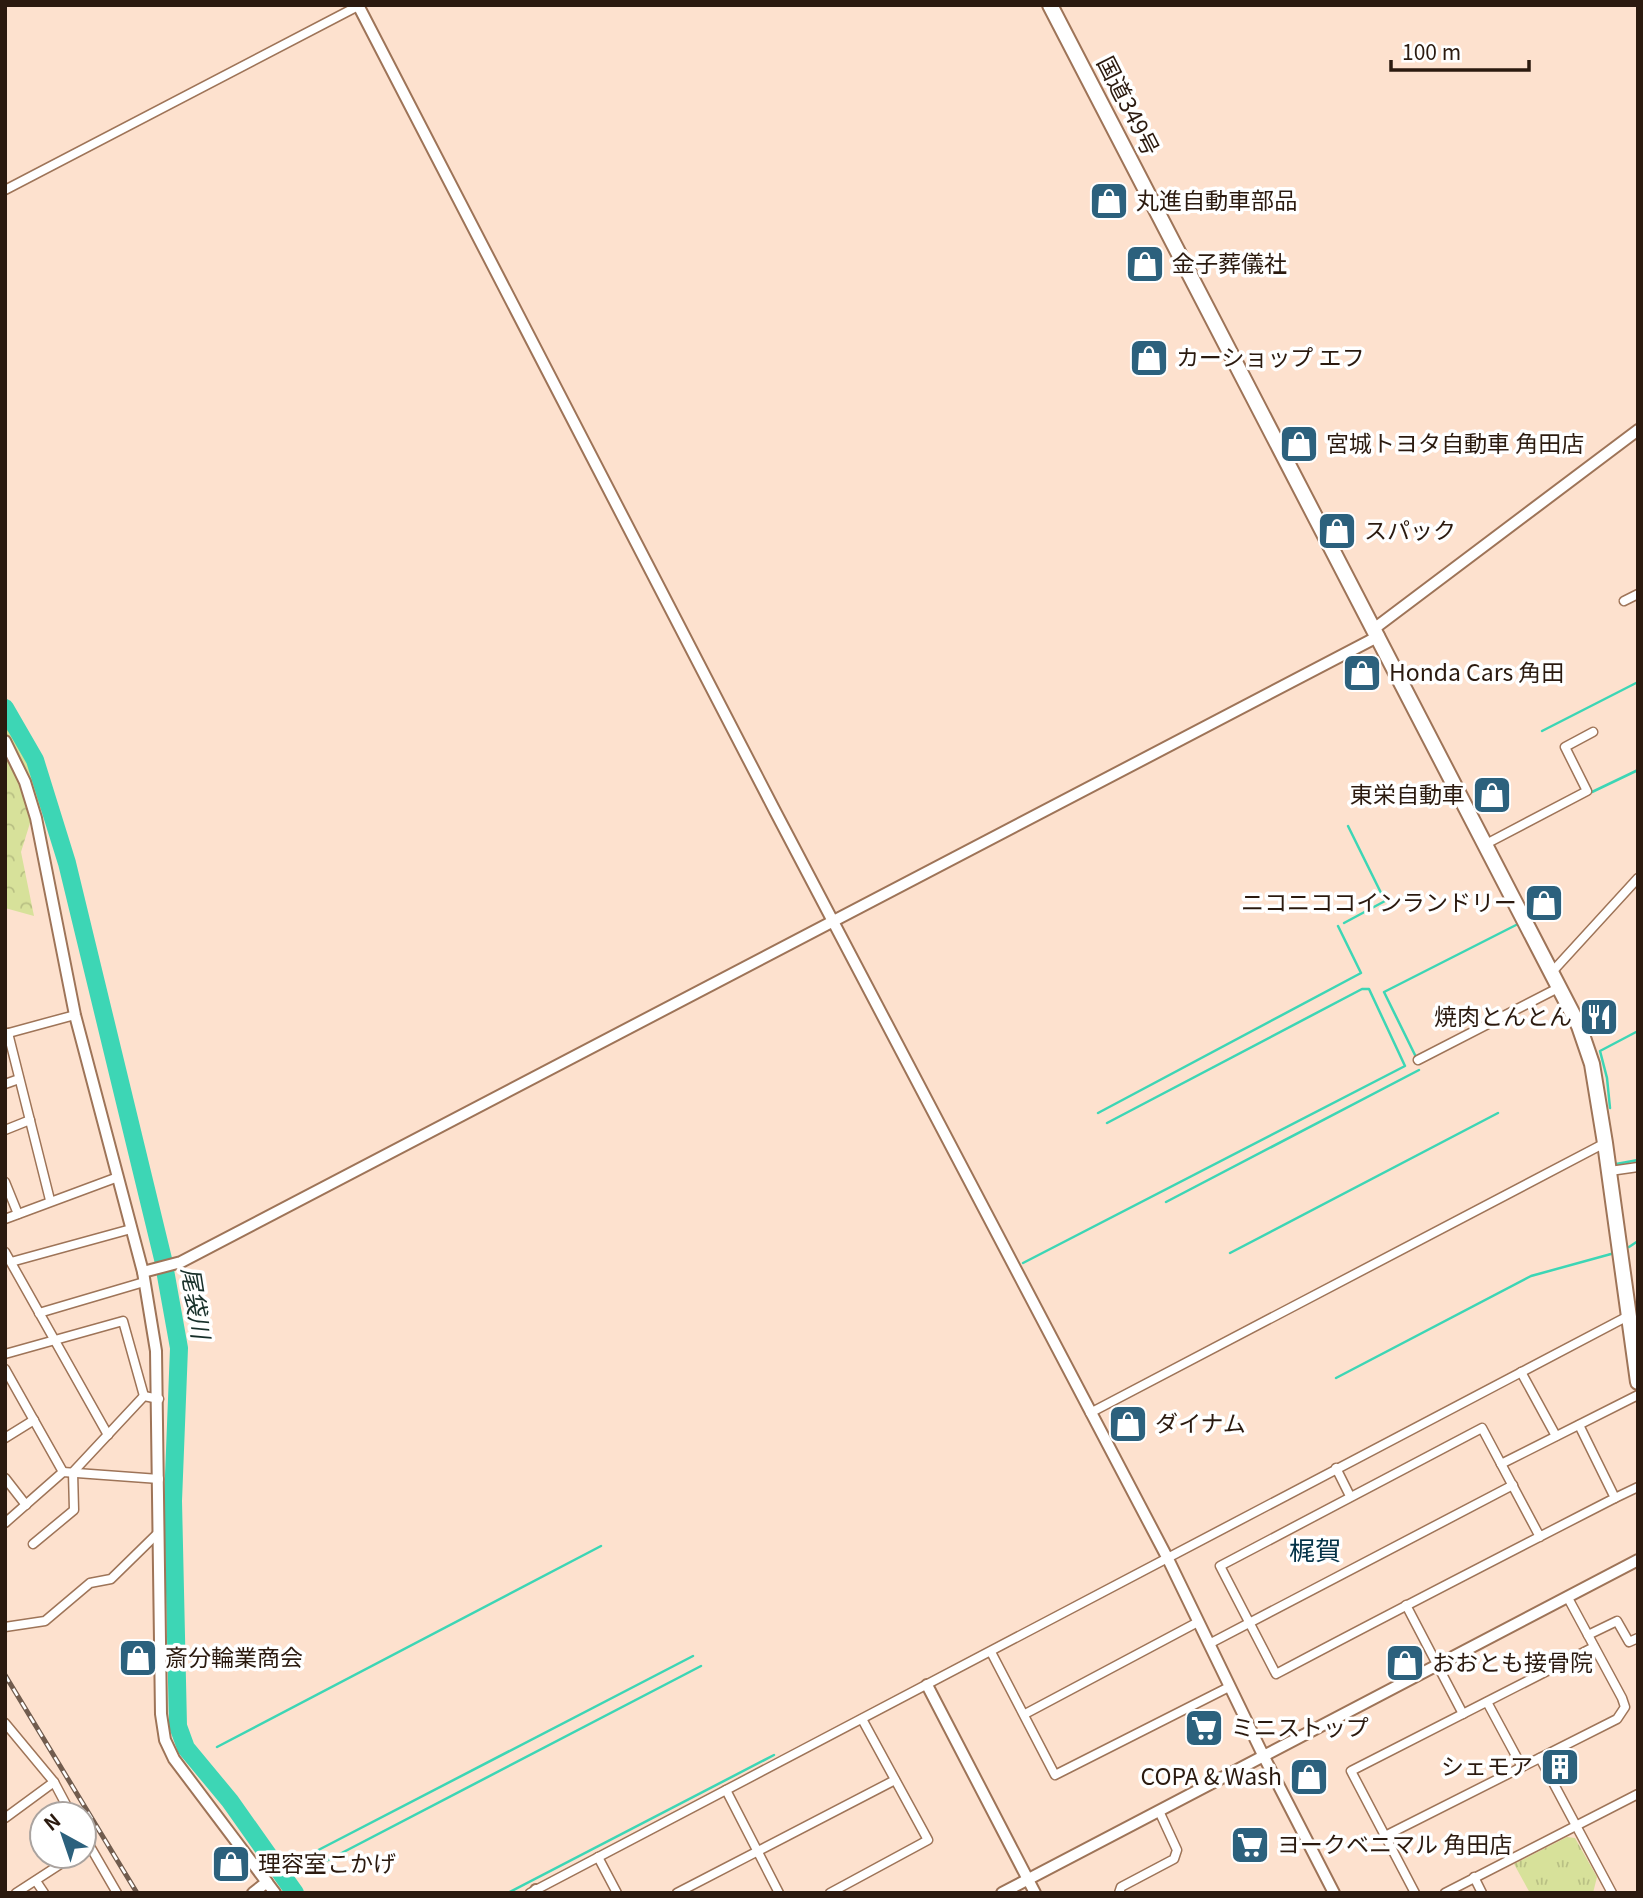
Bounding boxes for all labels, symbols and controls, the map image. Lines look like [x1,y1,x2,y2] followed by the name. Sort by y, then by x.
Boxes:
[1391,28,1529,72] scale bar
[1402,36,1461,66] text: 100 m
[1090,50,1169,161] street label: 国道349号
[1088,180,1130,222] shop icon: 丸進自動車部品
[1136,182,1297,216] place label: 丸進自動車部品
[1124,243,1166,285] shop icon: 金子葬儀社
[1172,245,1287,279] place label: 金子葬儀社
[1128,337,1170,379] shop icon: カーショップ エフ
[1176,339,1365,373] place label: カーショップ エフ
[1278,423,1320,465] shop icon: 宮城トヨタ自動車 角田店
[1326,425,1584,459] place label: 宮城トヨタ自動車 角田店
[1316,510,1358,552] shop icon: スパック
[1364,512,1456,546] place label: スパック
[1341,652,1383,694] shop icon: Honda Cars 角田
[1389,654,1564,688] place label: Honda Cars 角田
[1471,774,1513,816] shop icon: 東栄自動車
[1350,776,1465,810] place label: 東栄自動車
[1523,882,1565,924] shop icon: ニコニココインランドリー
[1241,884,1517,918] place label: ニコニココインランドリー
[1578,996,1620,1038] restaurant icon: 焼肉とんとん
[1434,998,1572,1032] place label: 焼肉とんとん
[175,1264,221,1344] water label: 尾袋川
[1107,1403,1149,1445] shop icon: ダイナム
[1155,1405,1246,1439] place label: ダイナム
[1289,1530,1341,1567] district label: 梶賀
[117,1637,159,1679] shop icon: 斎分輪業商会
[165,1639,303,1673] place label: 斎分輪業商会
[1384,1642,1426,1684] shop icon: おおとも接骨院
[1432,1644,1593,1678] place label: おおとも接骨院
[1183,1707,1225,1749] supermarket icon: ミニストップ
[1231,1709,1369,1743] place label: ミニストップ
[1539,1746,1581,1788] building icon: シェモア
[1441,1748,1533,1782] place label: シェモア
[1288,1756,1330,1798] shop icon: COPA & Wash
[1141,1758,1282,1792] place label: COPA & Wash
[28,1800,98,1870] north arrow
[37,1806,65,1836] text: N
[1229,1824,1271,1866] supermarket icon: ヨークベニマル 角田店
[1277,1826,1512,1860] place label: ヨークベニマル 角田店
[210,1843,252,1885] shop icon: 理容室こかげ
[258,1845,396,1879] place label: 理容室こかげ

